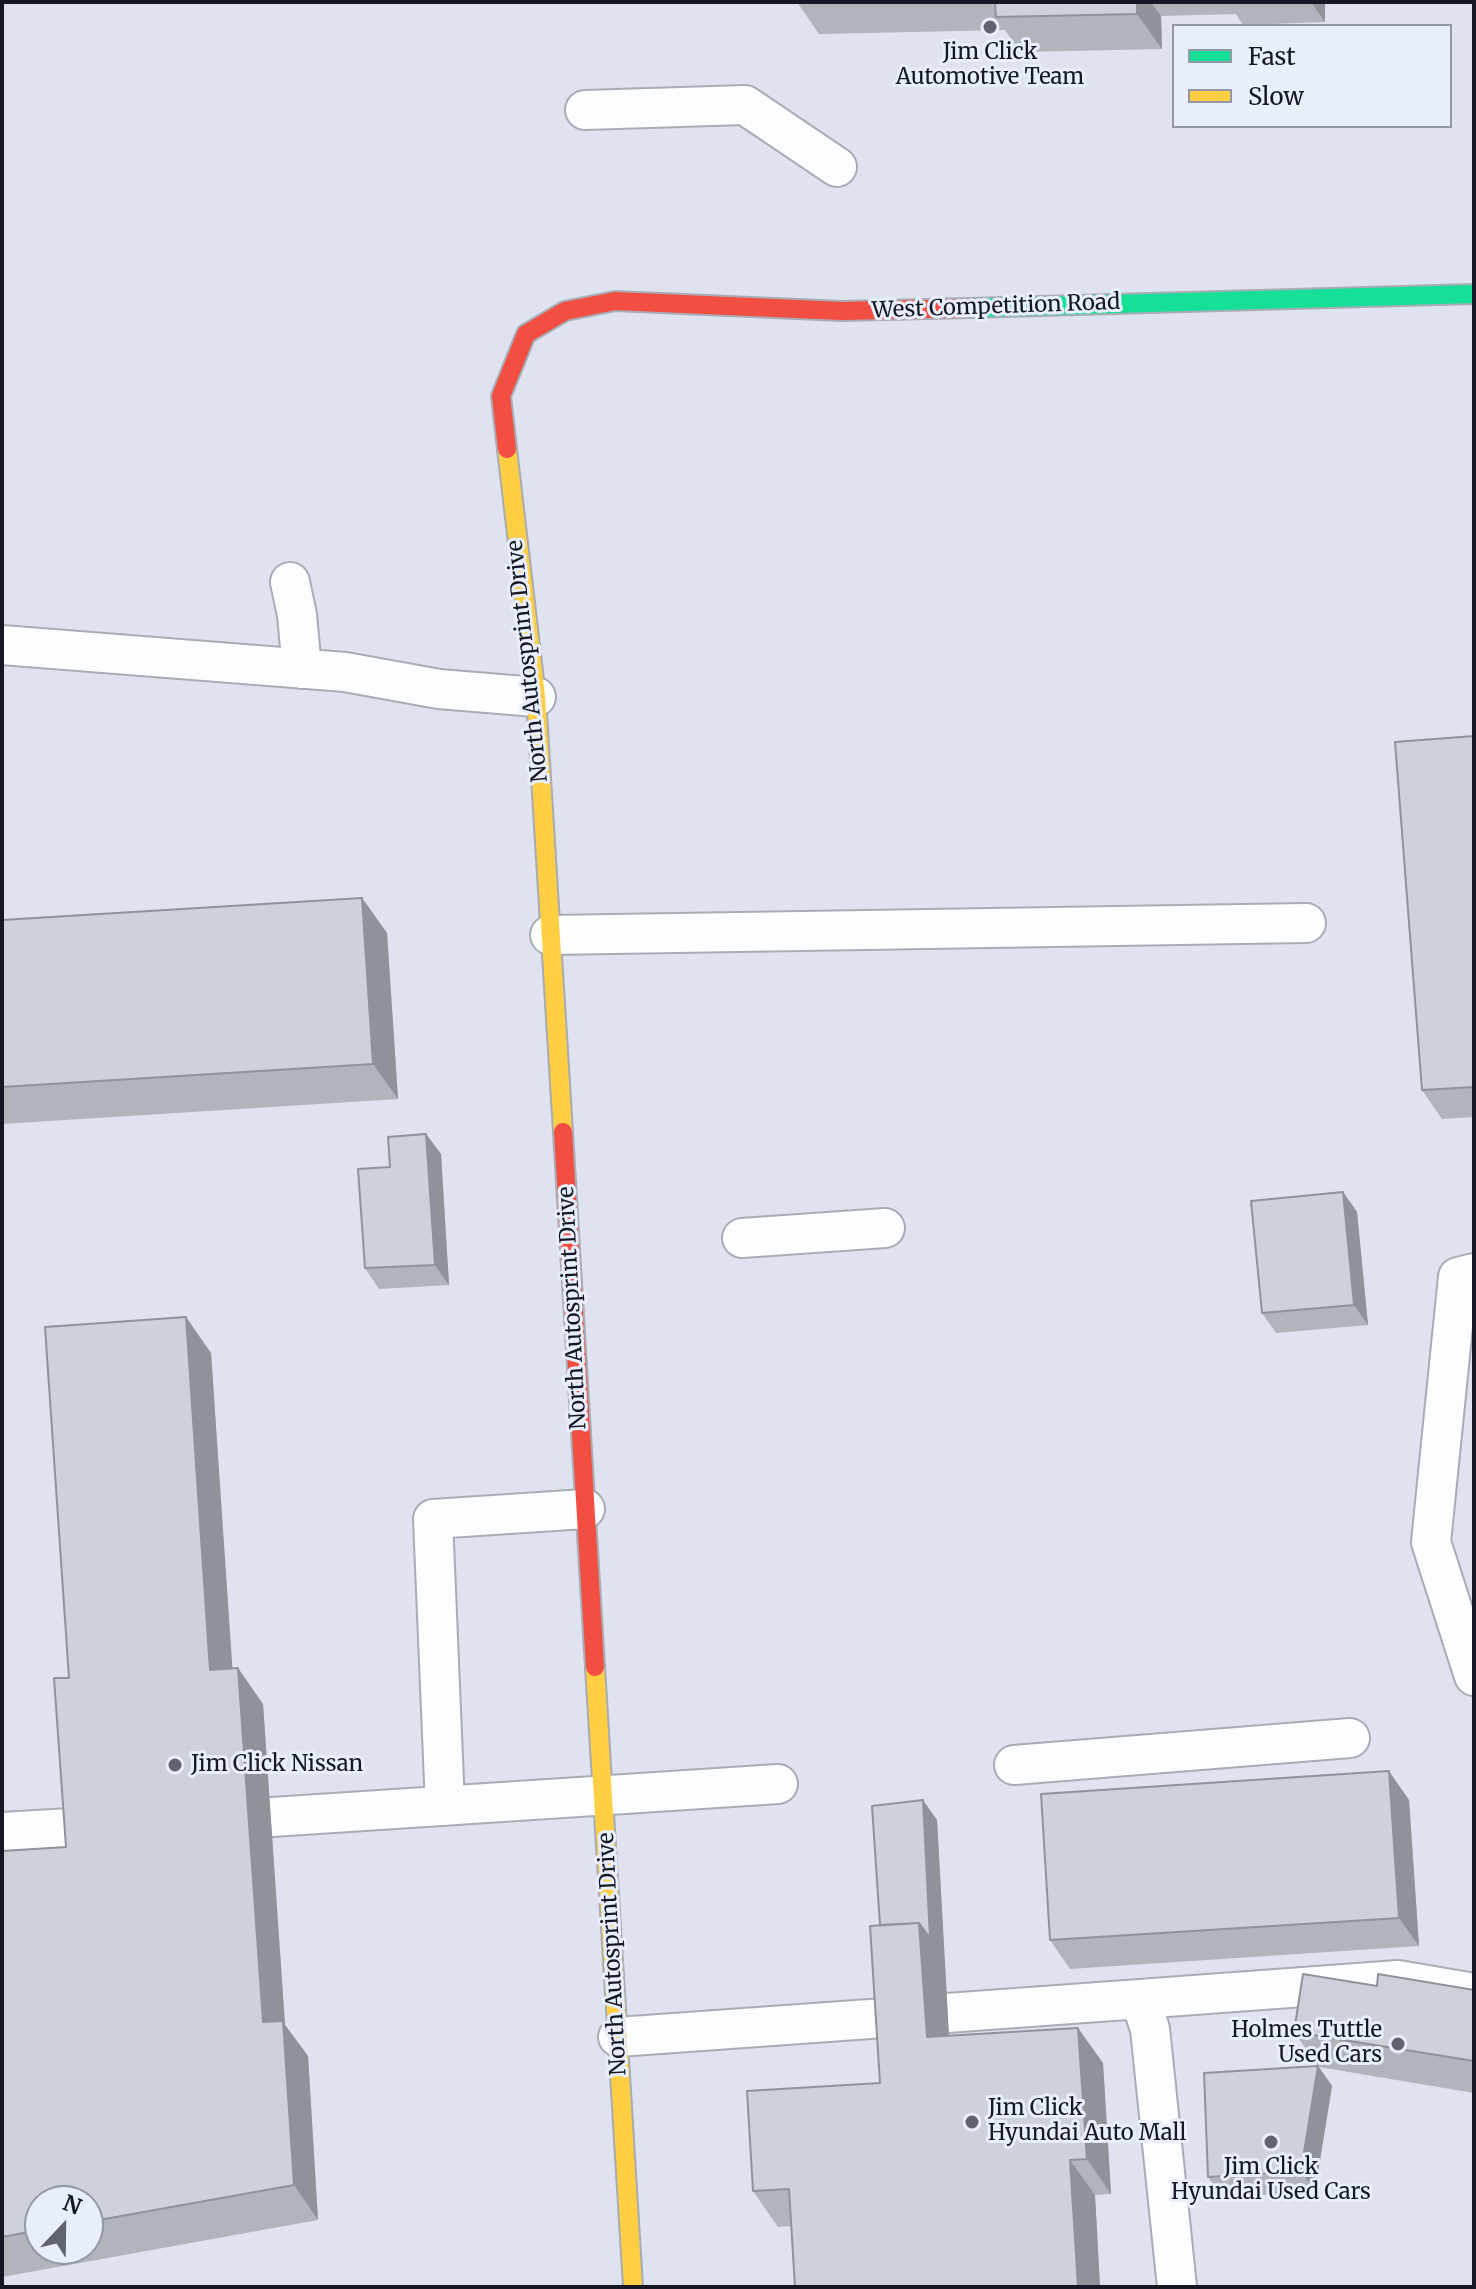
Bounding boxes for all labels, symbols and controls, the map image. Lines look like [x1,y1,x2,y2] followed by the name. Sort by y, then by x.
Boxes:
[981,18,999,36] marker: Jim Click Automotive Team
[1172,24,1452,128] legend
[896,40,1084,92] place label: Jim Click Automotive Team
[1248,41,1296,72] text: Fast
[1248,81,1304,112] text: Slow
[871,289,1121,325] street label: West Competition Road
[502,539,554,783] street label: North Autosprint Drive
[553,1186,593,1430] street label: North Autosprint Drive
[191,1752,363,1778] place label: Jim Click Nissan
[166,1756,184,1774] marker: Jim Click Nissan
[593,1832,633,2076] street label: North Autosprint Drive
[1231,2018,1382,2070] place label: Holmes Tuttle Used Cars
[1389,2035,1407,2053] marker: Holmes Tuttle Used Cars
[988,2096,1186,2148] place label: Jim Click Hyundai Auto Mall
[963,2113,981,2131] marker: Jim Click Hyundai Auto Mall
[1262,2133,1280,2151] marker: Jim Click Hyundai Used Cars
[1171,2155,1371,2206] place label: Jim Click Hyundai Used Cars
[24,2185,104,2265] north arrow
[59,2188,86,2221] text: N

